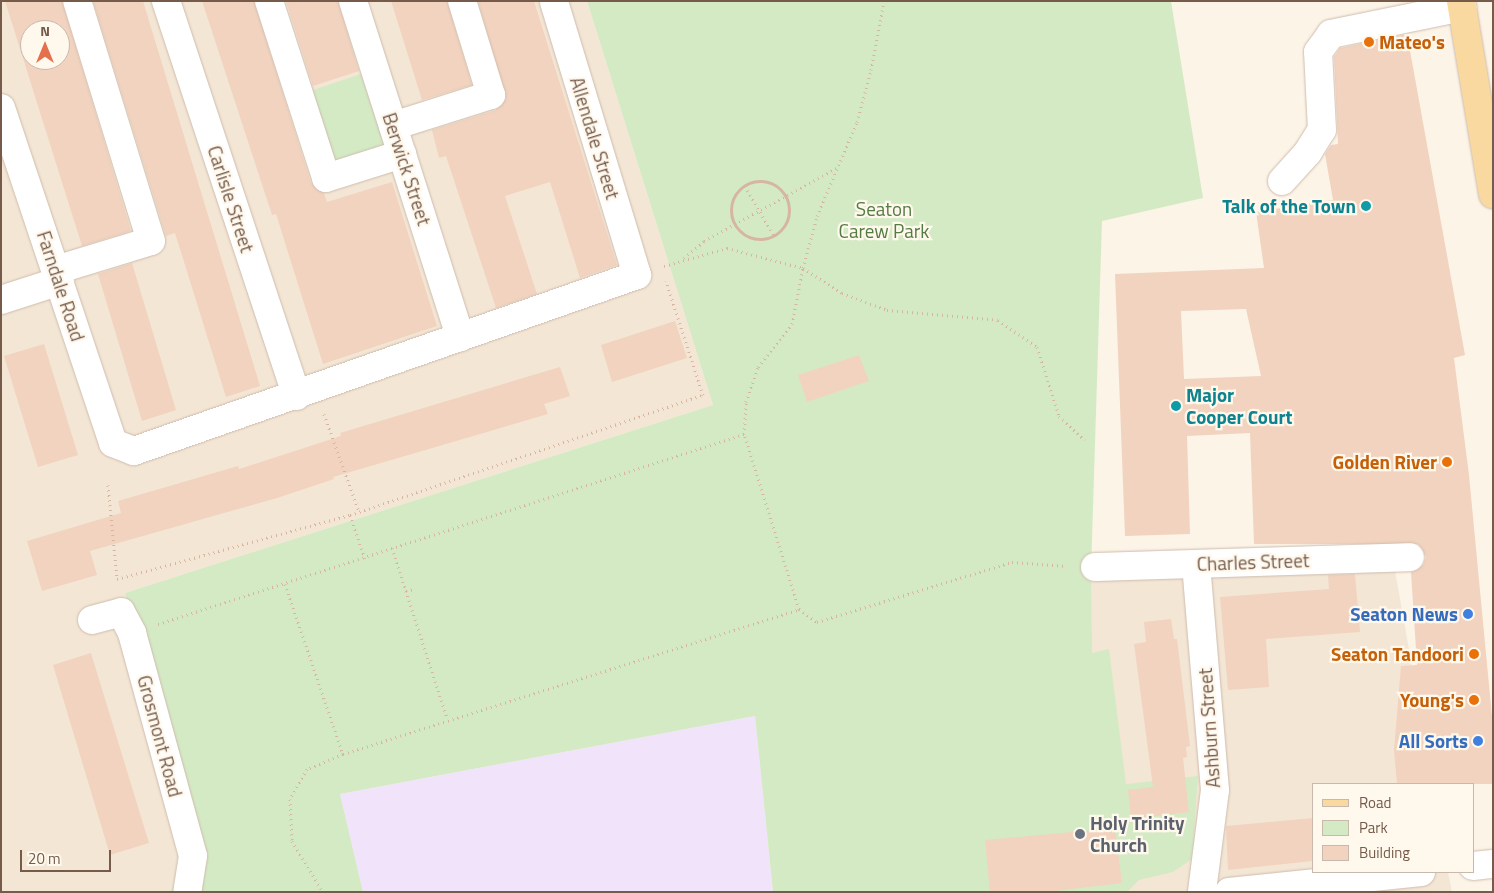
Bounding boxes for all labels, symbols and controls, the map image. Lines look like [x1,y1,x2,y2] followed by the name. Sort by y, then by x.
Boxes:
[20,20,70,70] north arrow
[40,20,50,41] text: N
[1379,31,1445,53] place label: Mateo's
[1363,36,1375,48] marker: Mateo's
[566,74,624,202] street label: Allendale Street
[378,110,436,228] street label: Berwick Street
[203,143,259,255] street label: Carlisle Street
[1222,195,1356,217] place label: Talk of the Town
[839,198,929,242] park label: Seaton Carew Park
[1360,200,1372,212] marker: Talk of the Town
[32,228,90,344] street label: Farndale Road
[1186,384,1292,428] place label: Major Cooper Court
[1170,400,1182,412] marker: Major Cooper Court
[1333,451,1437,473] place label: Golden River
[1441,456,1453,468] marker: Golden River
[1196,549,1310,575] street label: Charles Street
[1350,603,1458,625] place label: Seaton News
[1462,608,1474,620] marker: Seaton News
[1331,643,1464,665] place label: Seaton Tandoori
[1468,648,1480,660] marker: Seaton Tandoori
[1193,667,1225,789] street label: Ashburn Street
[133,673,187,799] street label: Grosmont Road
[1400,689,1464,711] place label: Young's
[1468,694,1480,706] marker: Young's
[1399,730,1468,752] place label: All Sorts
[1472,735,1484,747] marker: All Sorts
[1312,783,1474,873] legend
[1359,791,1391,814] text: Road
[1090,812,1184,856] place label: Holy Trinity Church
[1359,816,1388,839] text: Park
[1074,828,1086,840] marker: Holy Trinity Church
[22,840,114,872] scale bar
[1359,841,1410,864] text: Building
[28,847,61,870] text: 20 m

